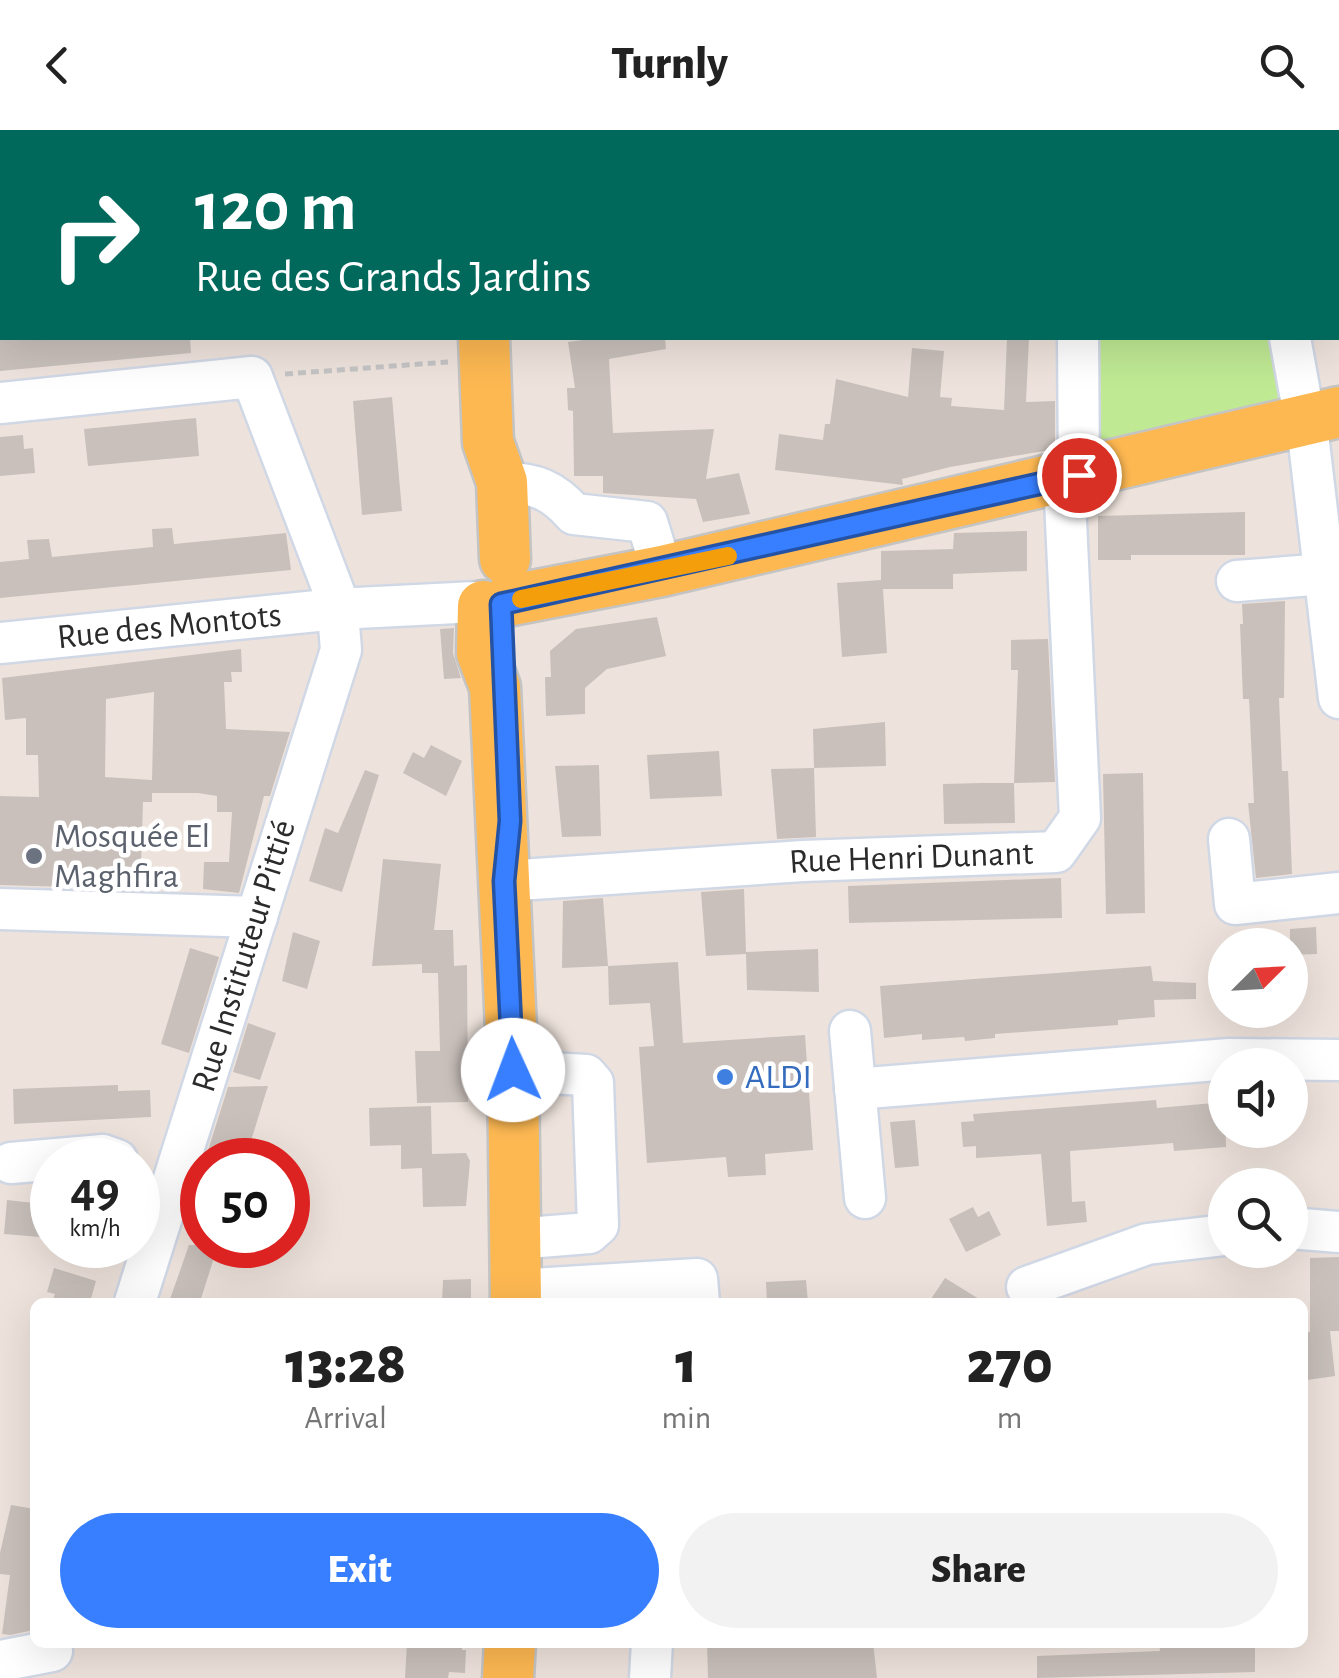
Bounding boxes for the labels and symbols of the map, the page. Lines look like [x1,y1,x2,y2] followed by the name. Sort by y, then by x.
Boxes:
[1037,433,1122,518] pin
[55,597,283,655] street label: Rue des Montots
[186,816,302,1096] street label: Rue Instituteur Pittié
[54,819,210,894] place label: Mosquée El Maghfira
[788,835,1034,879] street label: Rue Henri Dunant
[23,845,45,867] marker: Mosquée El Maghfira
[1208,928,1308,1028] north arrow
[461,1018,565,1122] position arrow
[745,1060,812,1095] place label: ALDI
[714,1066,736,1088] marker: ALDI
[180,1138,310,1268] speed limit sign: 50

